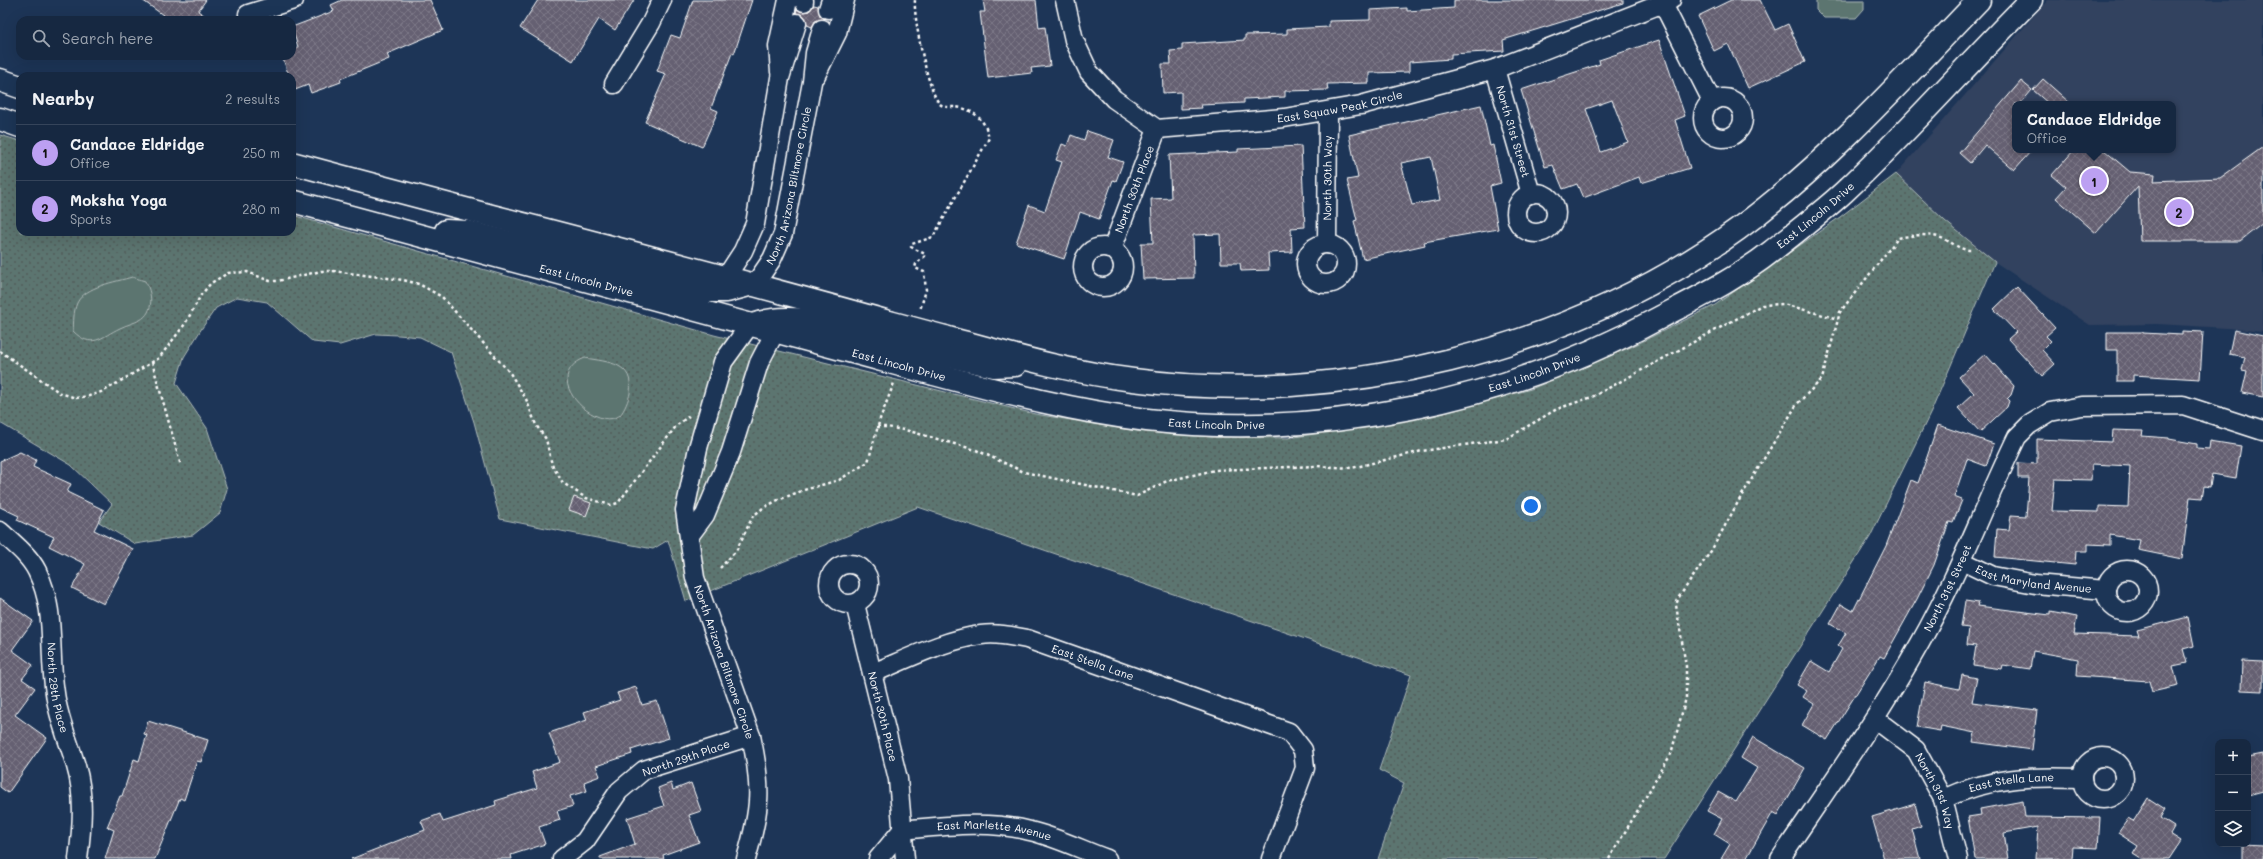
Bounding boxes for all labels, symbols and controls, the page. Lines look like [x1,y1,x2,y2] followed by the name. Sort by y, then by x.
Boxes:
[16,16,296,60] search box
[30,27,52,49] icon: search
[62,28,153,48] text: Search here
[1493,84,1534,179] street label: North 31st Street
[1276,86,1404,126] street label: East Squaw Peak Circle
[32,87,94,109] text: Nearby
[225,90,280,107] text: 2 results
[2012,101,2176,153] popup
[762,105,814,267] street label: North Arizona Biltmore Circle
[2027,109,2161,129] text: Candace Eldridge
[2027,129,2067,146] text: Office
[70,134,204,154] text: Candace Eldridge
[1319,135,1335,221] street label: North 30th Way
[1111,143,1157,235] street label: North 30th Place
[42,144,48,161] text: 1
[243,144,280,161] text: 250 m
[70,154,110,171] text: Office
[2081,166,2107,196] pin: 1
[1773,178,1857,252] street label: East Lincoln Drive
[70,190,167,210] text: Moksha Yoga
[2166,197,2192,227] pin: 2
[41,200,49,217] text: 2
[242,200,280,217] text: 280 m
[70,210,112,227] text: Sports
[538,260,635,300] street label: East Lincoln Drive
[851,345,948,384] street label: East Lincoln Drive
[1487,349,1583,395] street label: East Lincoln Drive
[1168,414,1265,432] street label: East Lincoln Drive
[1521,496,1541,516] your location
[1920,542,1975,634] street label: North 31st Street
[1973,561,2093,596] street label: East Maryland Avenue
[691,583,758,741] street label: North Arizona Biltmore Circle
[1050,640,1136,683] street label: East Stella Lane
[44,642,73,735] street label: North 29th Place
[865,670,902,763] street label: North 30th Place
[640,735,732,780] street label: North 29th Place
[2215,739,2251,847] map controls
[2215,739,2251,775] button: +
[1912,750,1958,831] street label: North 31st Way
[1967,769,2054,795] street label: East Stella Lane
[2215,775,2251,811] button: −
[2215,811,2251,847] button: layers
[936,817,1054,844] street label: East Marlette Avenue

